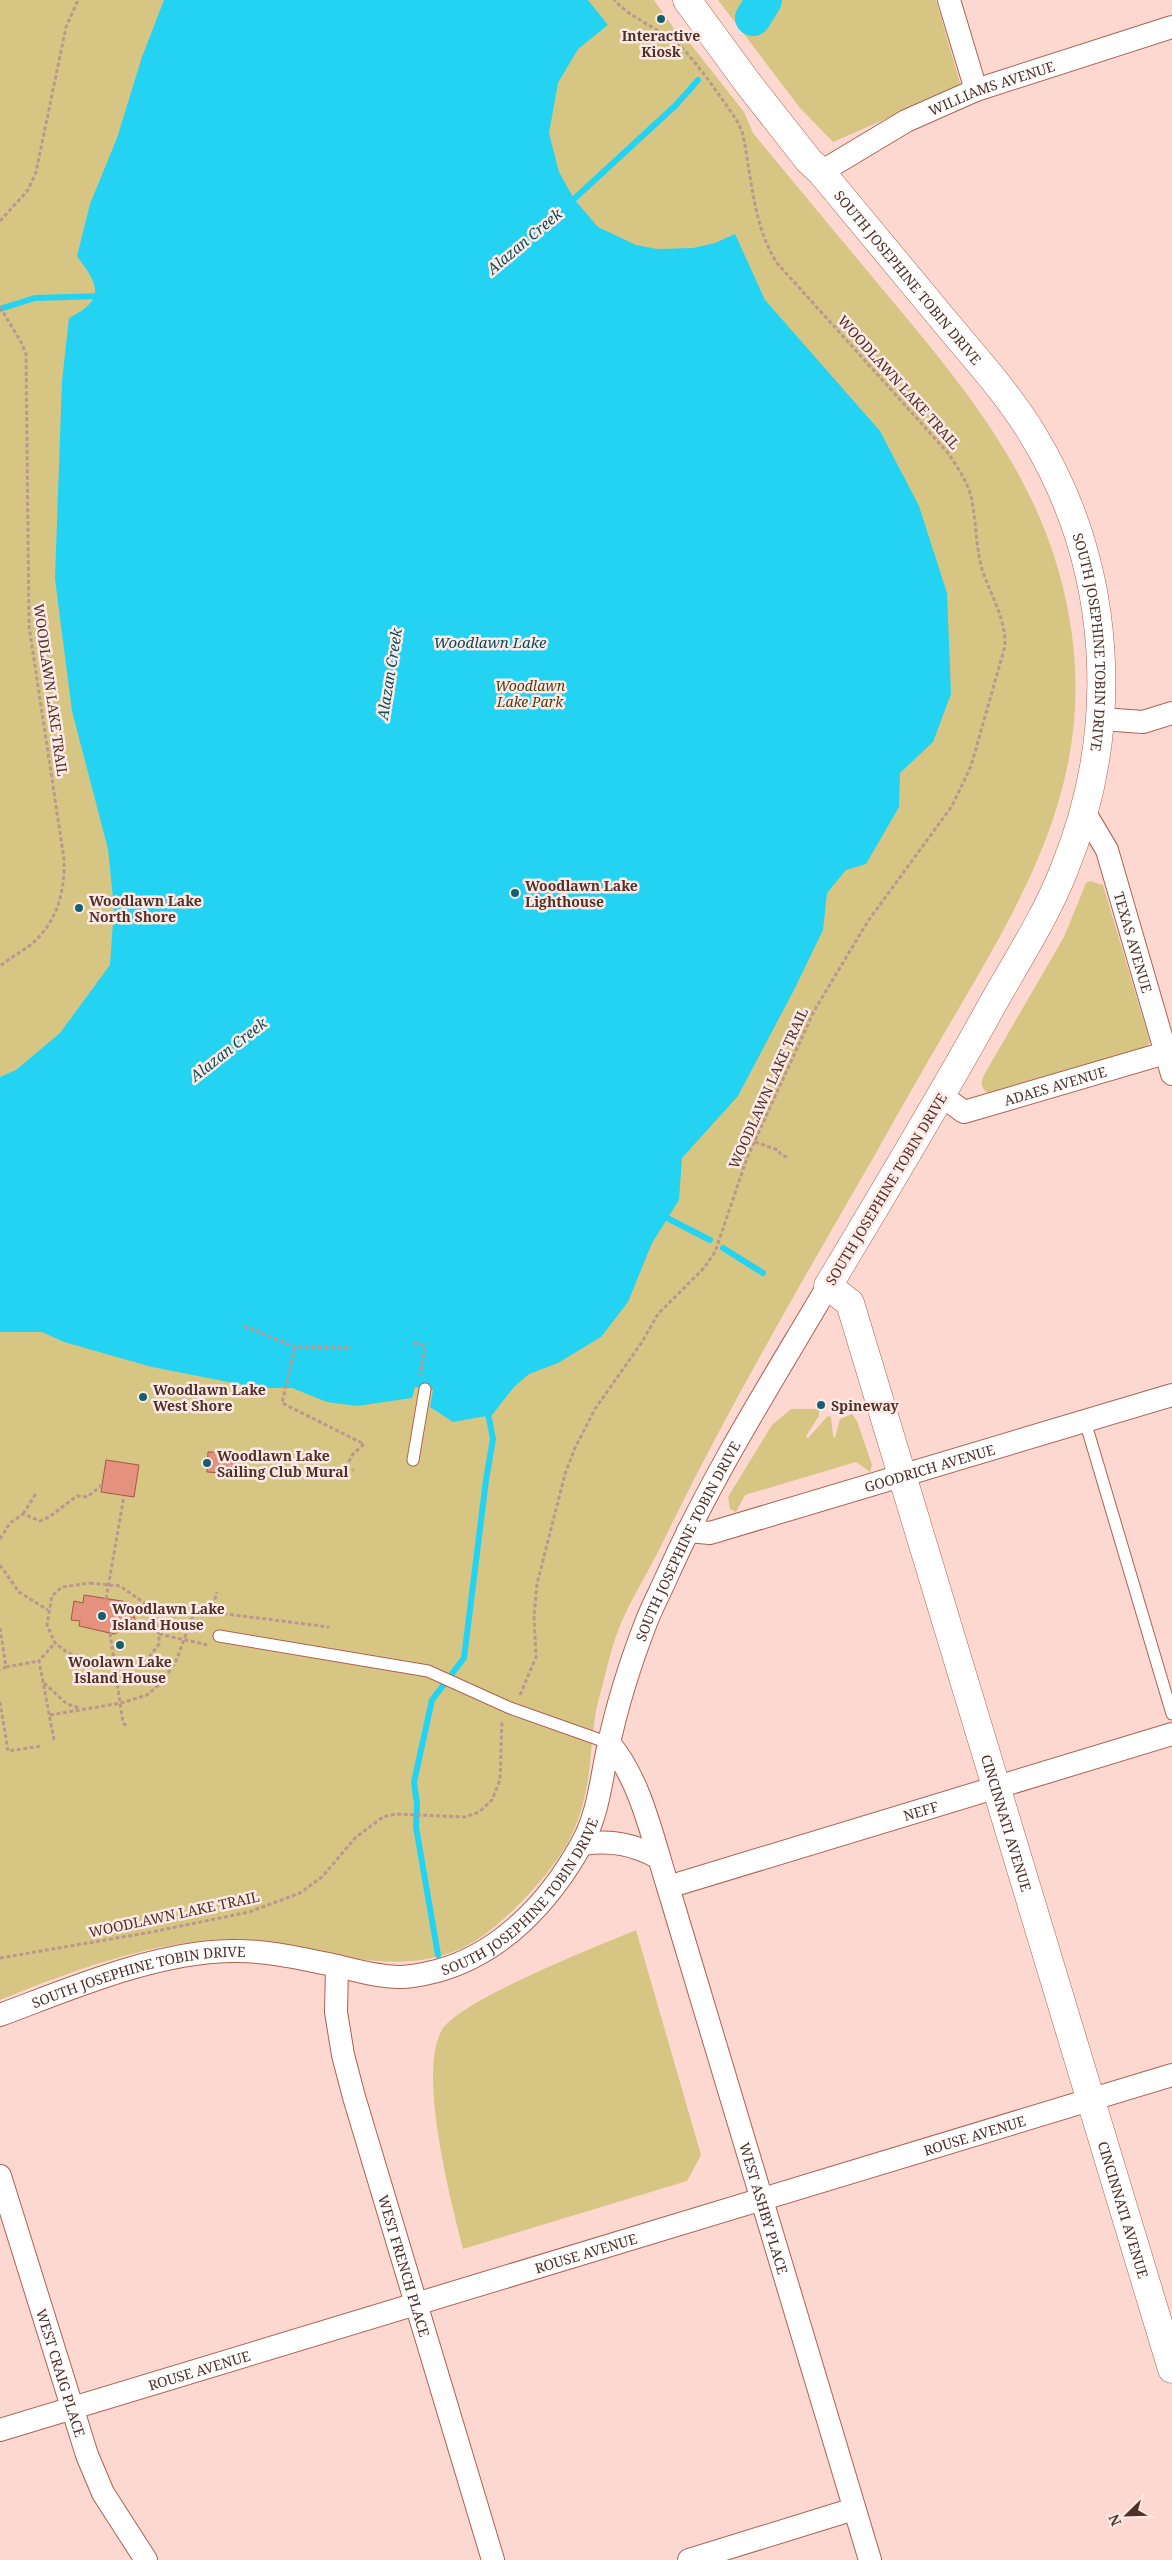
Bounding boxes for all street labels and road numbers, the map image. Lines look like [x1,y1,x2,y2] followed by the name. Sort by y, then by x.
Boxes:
[925,56,1057,119] street label: WILLIAMS AVENUE
[830,186,987,368] street label: SOUTH JOSEPHINE TOBIN DRIVE
[834,311,965,453] street label: WOODLAWN LAKE TRAIL
[1069,530,1111,753] street label: SOUTH JOSEPHINE TOBIN DRIVE
[29,602,73,778] street label: WOODLAWN LAKE TRAIL
[1110,890,1157,995] street label: TEXAS AVENUE
[724,1004,812,1171] street label: WOODLAWN LAKE TRAIL
[1001,1061,1109,1109] street label: ADAES AVENUE
[821,1089,951,1289] street label: SOUTH JOSEPHINE TOBIN DRIVE
[630,1437,744,1644] street label: SOUTH JOSEPHINE TOBIN DRIVE
[862,1439,997,1496] street label: GOODRICH AVENUE
[977,1752,1037,1894] street label: CINCINNATI AVENUE
[901,1796,941,1825] street label: NEFF
[439,1815,602,1979] street label: SOUTH JOSEPHINE TOBIN DRIVE
[87,1887,261,1941] street label: WOODLAWN LAKE TRAIL
[29,1941,246,2012] street label: SOUTH JOSEPHINE TOBIN DRIVE
[921,2110,1028,2159] street label: ROUSE AVENUE
[1094,2139,1154,2281] street label: CINCINNATI AVENUE
[736,2140,793,2277] street label: WEST ASHBY PLACE
[374,2192,435,2339] street label: WEST FRENCH PLACE
[532,2228,639,2277] street label: ROUSE AVENUE
[32,2306,90,2440] street label: WEST CRAIG PLACE
[146,2345,253,2394] street label: ROUSE AVENUE

